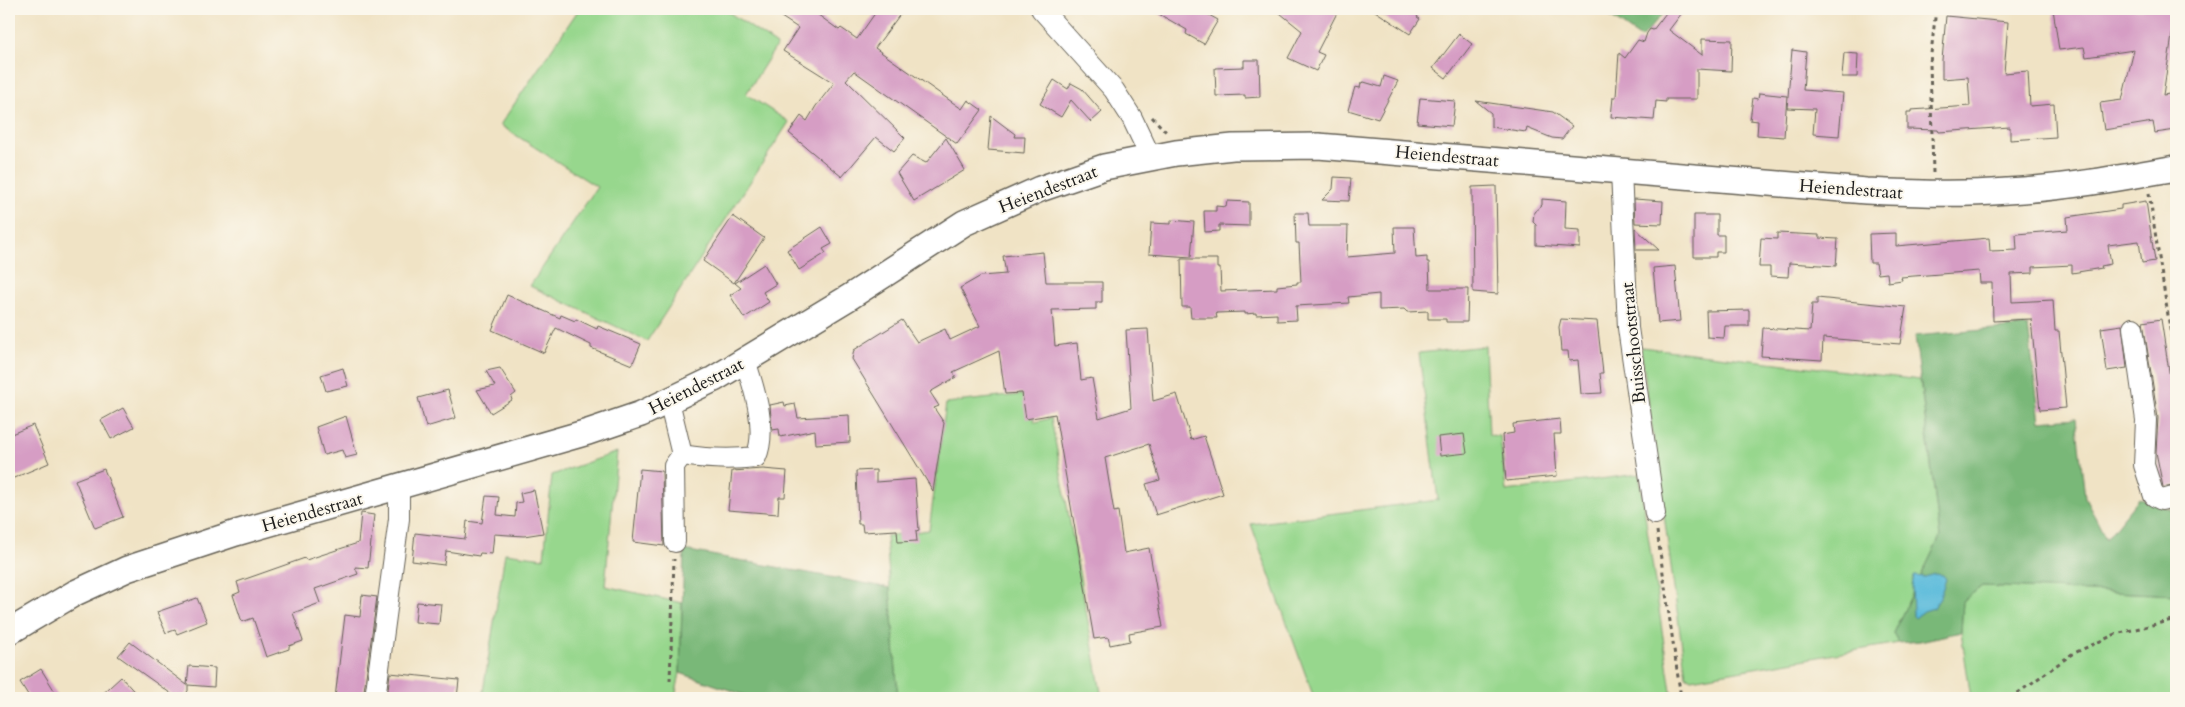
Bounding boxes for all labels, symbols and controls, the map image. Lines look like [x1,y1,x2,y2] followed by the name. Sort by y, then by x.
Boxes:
[1394,140,1500,174] street label: Heiendestraat
[995,159,1101,220] street label: Heiendestraat
[1798,173,1904,206] street label: Heiendestraat
[1615,281,1652,405] street label: Buisschootstraat
[644,352,748,421] street label: Heiendestraat
[259,486,366,539] street label: Heiendestraat

